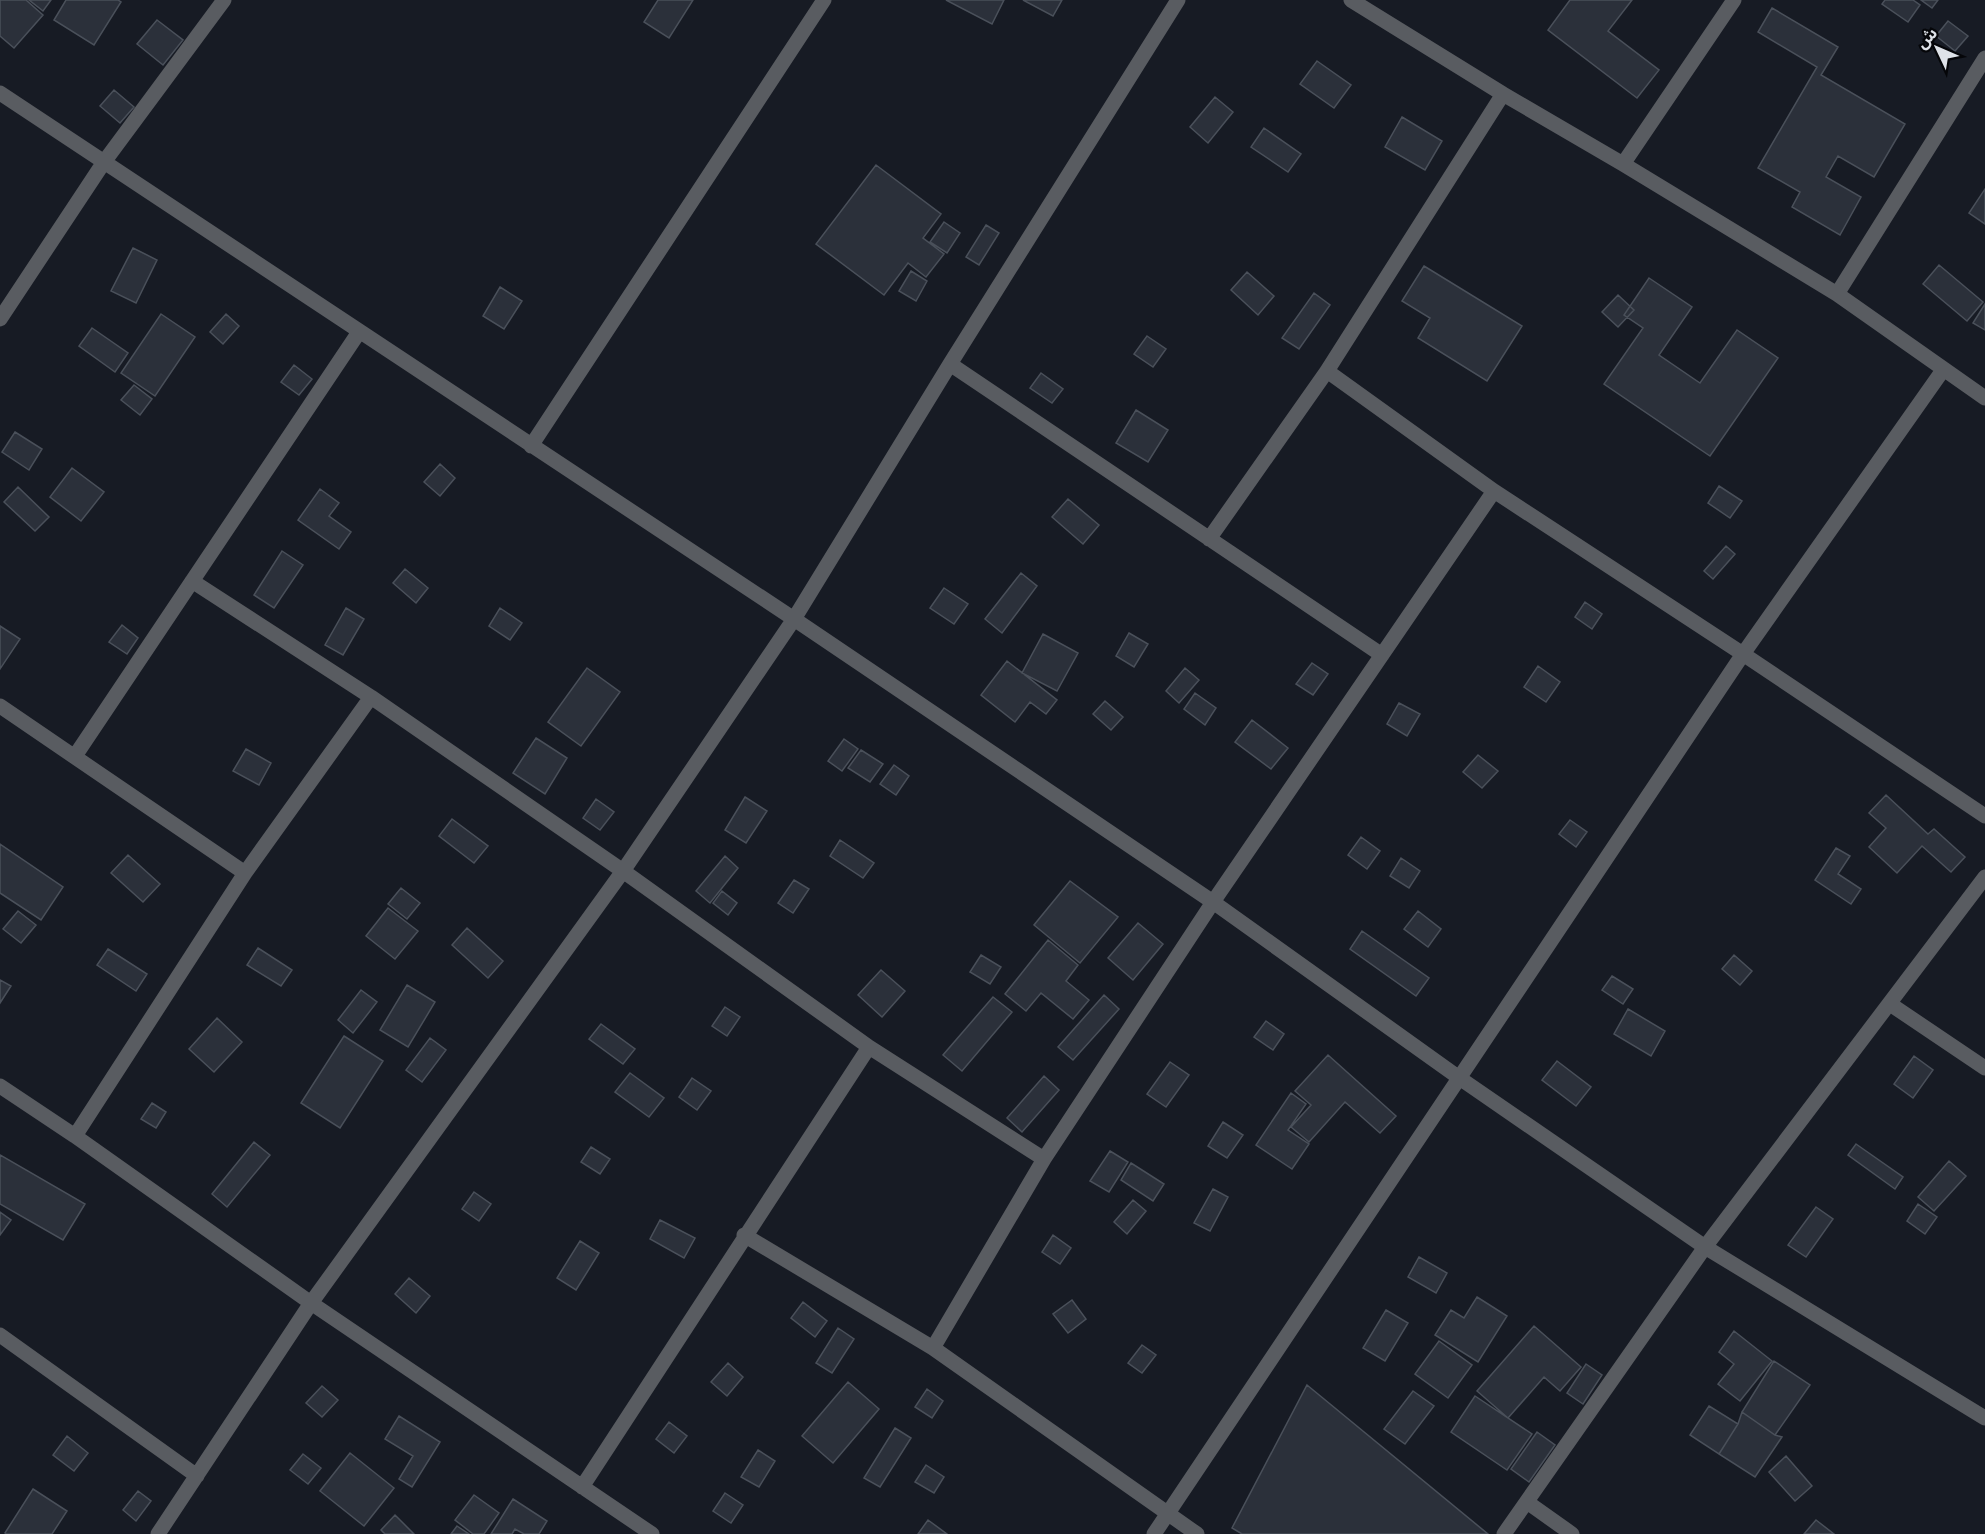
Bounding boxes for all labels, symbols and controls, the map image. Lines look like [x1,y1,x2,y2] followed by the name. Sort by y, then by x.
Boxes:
[1907,18,1967,78] north arrow
[1911,23,1941,52] text: ش

